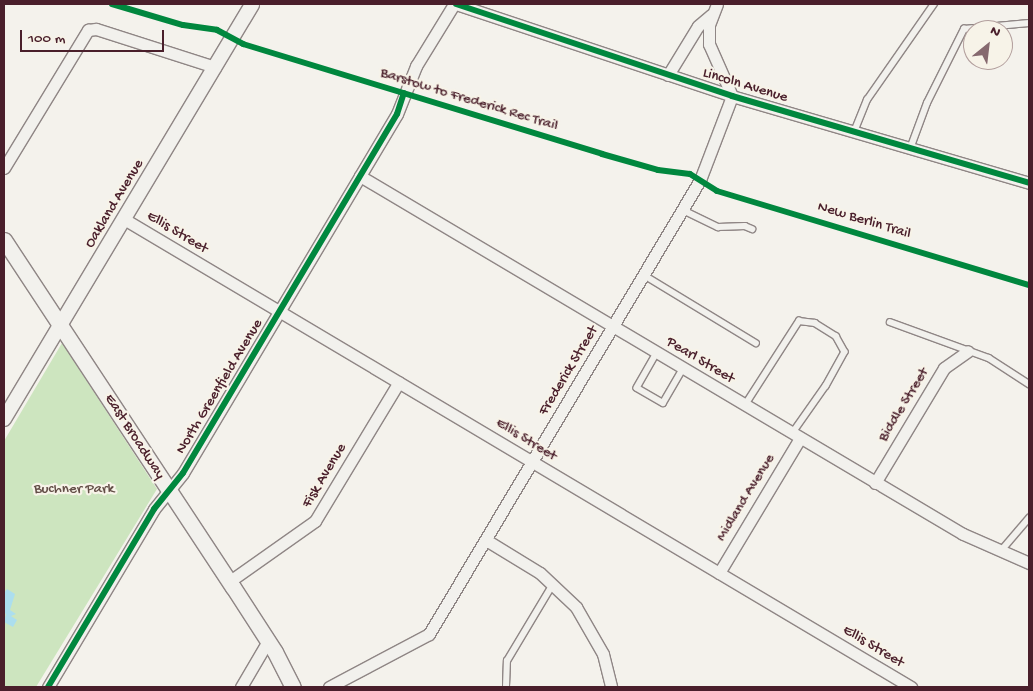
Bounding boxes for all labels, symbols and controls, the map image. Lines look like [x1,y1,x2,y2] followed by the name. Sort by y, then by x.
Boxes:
[22,20,166,52] scale bar
[963,20,1013,70] north arrow
[987,23,1003,42] text: N
[28,30,65,48] text: 100 m
[378,64,560,136] street label: Barstow to Frederick Rec Trail
[700,65,790,107] street label: Lincoln Avenue
[81,156,149,252] street label: Oakland Avenue
[815,198,913,244] street label: New Berlin Trail
[143,208,211,258] street label: Ellis Street
[173,316,267,458] street label: North Greenfield Avenue
[535,323,603,419] street label: Frederick Street
[663,334,737,388] street label: Pearl Street
[875,365,933,445] street label: Biddle Street
[100,391,168,483] street label: East Broadway
[492,415,560,465] street label: Ellis Street
[299,441,351,511] street label: Fisk Avenue
[713,451,779,545] street label: Midland Avenue
[34,481,114,499] park label: Buchner Park
[839,622,907,672] street label: Ellis Street

